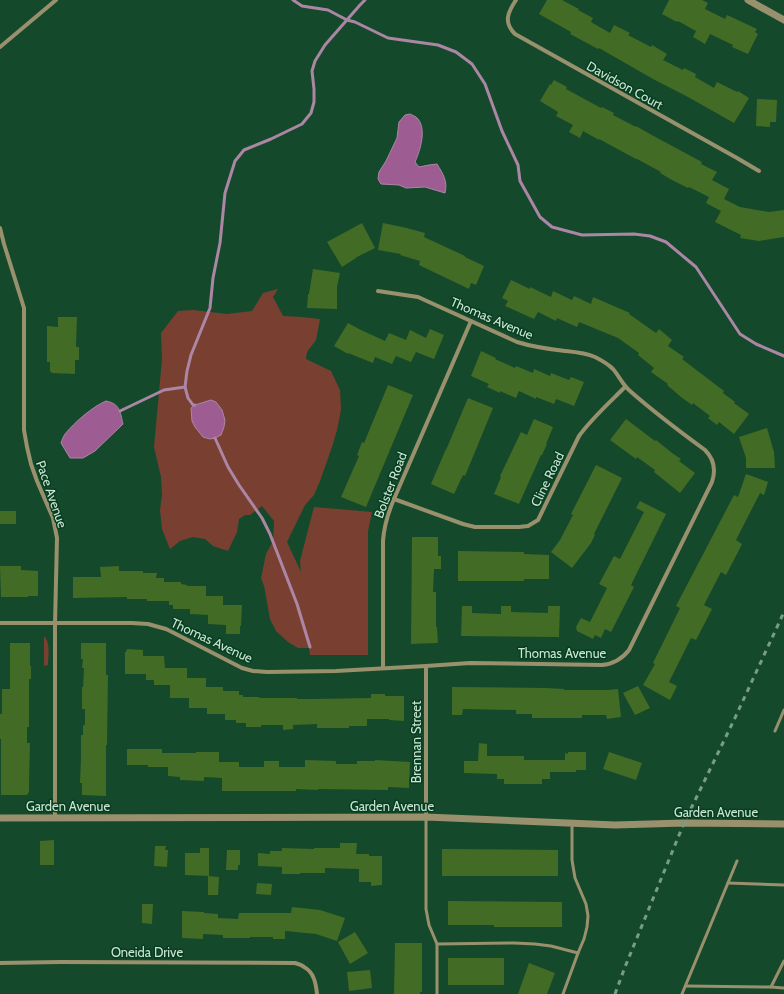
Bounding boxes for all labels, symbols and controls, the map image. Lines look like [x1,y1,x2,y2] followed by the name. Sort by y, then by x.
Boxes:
[584,57,666,113] street label: Davidson Court
[448,293,536,343] street label: Thomas Avenue
[527,449,567,509] street label: Cline Road
[370,450,410,520] street label: Bolster Road
[33,458,71,530] street label: Pace Avenue
[169,614,256,666] street label: Thomas Avenue
[518,645,606,661] street label: Thomas Avenue
[408,700,424,783] street label: Brennan Street
[26,798,110,814] street label: Garden Avenue
[350,798,434,814] street label: Garden Avenue
[674,804,758,820] street label: Garden Avenue
[111,944,183,960] street label: Oneida Drive

